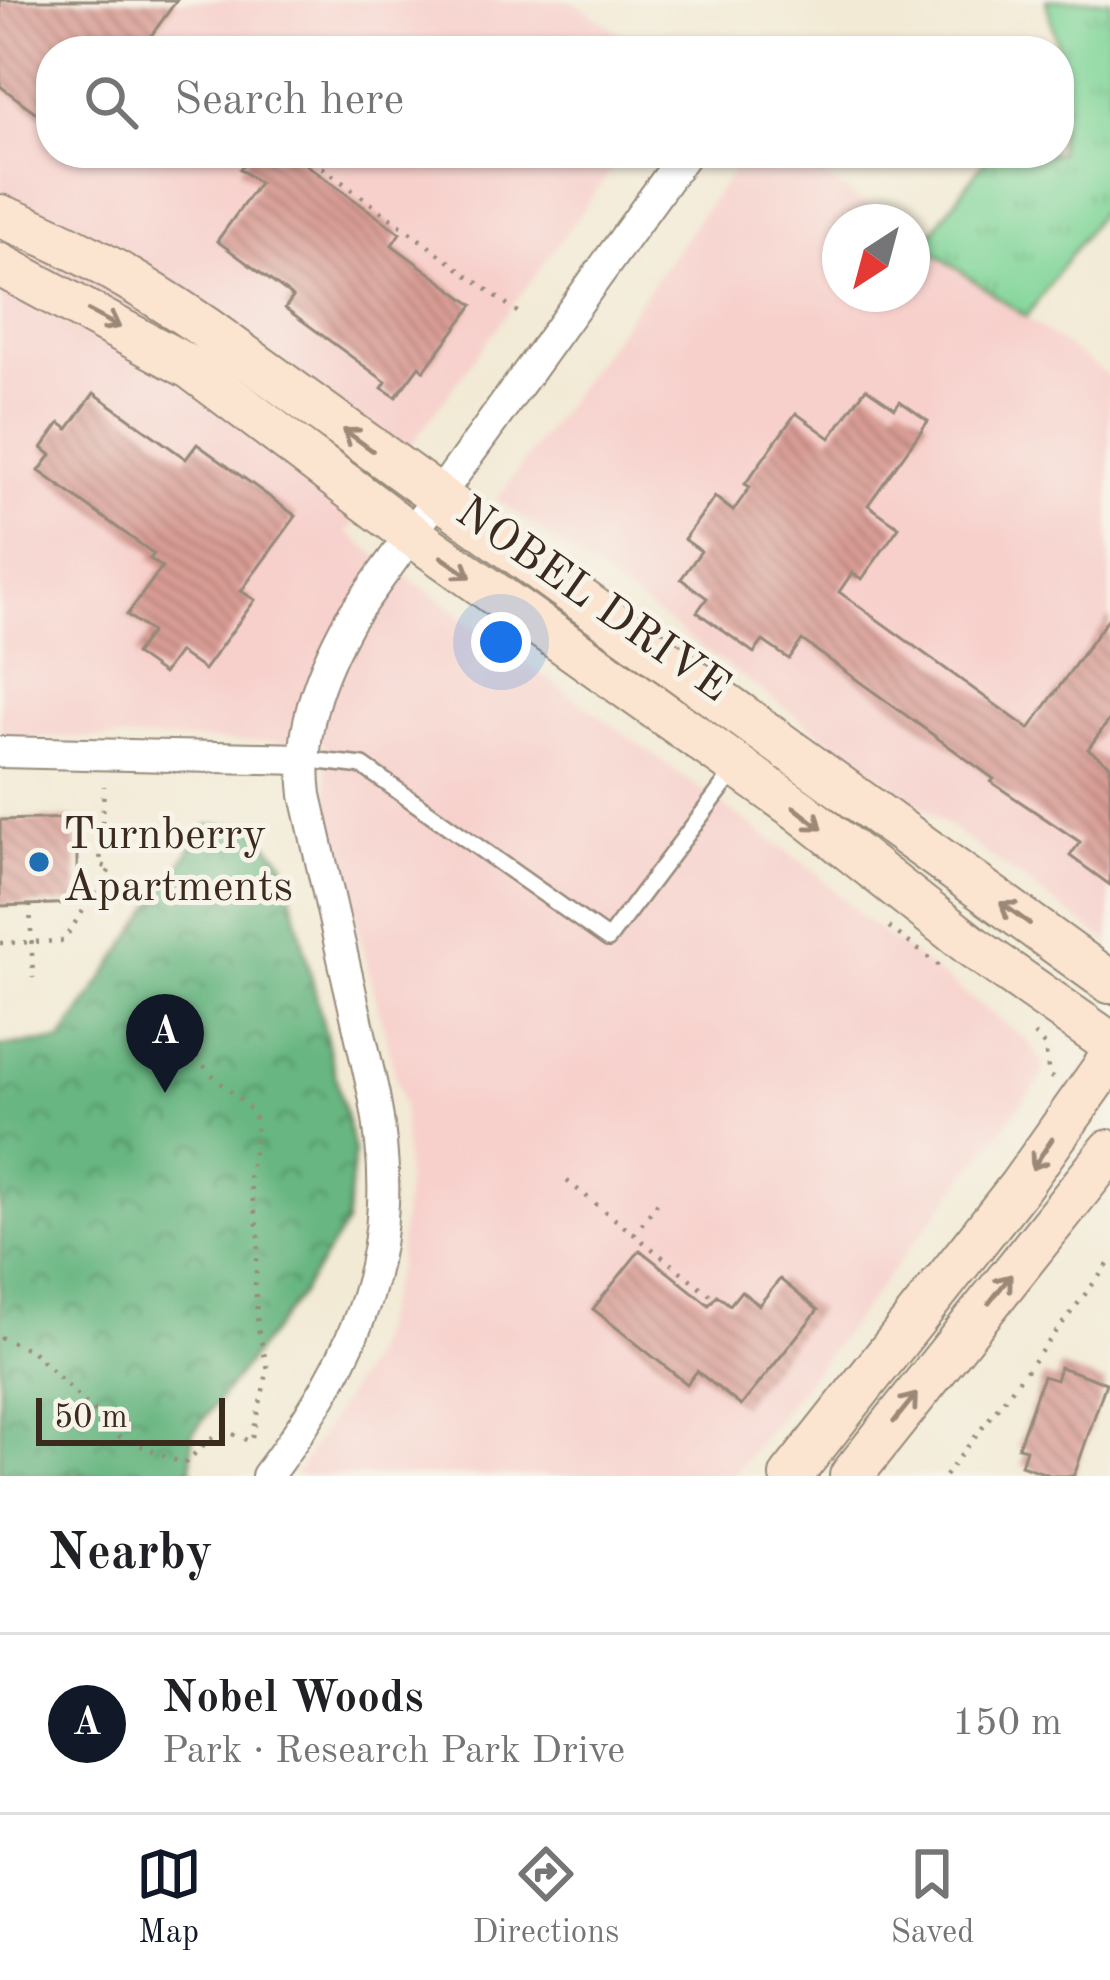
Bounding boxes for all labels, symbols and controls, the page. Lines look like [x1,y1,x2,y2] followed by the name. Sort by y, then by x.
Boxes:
[36,36,1074,168] search box
[78,69,144,135] icon: search
[174,79,404,124] text: Search here
[822,204,930,312] north arrow
[85,308,121,331] one-way arrow
[342,427,375,453] one-way arrow
[447,490,737,712] street label: NOBEL DRIVE
[439,554,472,579] one-way arrow
[471,612,531,672] your location
[792,804,824,830] one-way arrow
[63,814,293,911] place label: Turnberry Apartments
[26,849,52,875] marker: Turnberry Apartments
[999,900,1032,926] one-way arrow
[126,994,204,1093] pin: A
[1029,1136,1054,1170] one-way arrow
[986,1274,1013,1306] one-way arrow
[36,1392,225,1445] scale bar
[892,1393,918,1425] one-way arrow
[54,1402,128,1435] text: 50 m
[48,1529,213,1580] text: Nearby
[162,1677,424,1722] text: Nobel Woods
[72,1704,102,1743] text: A
[952,1704,1062,1743] text: 150 m
[162,1732,625,1771] text: Park · Research Park Drive
[136,1841,202,1954] tab: Map
[473,1841,619,1954] tab: Directions
[890,1841,974,1954] tab: Saved

